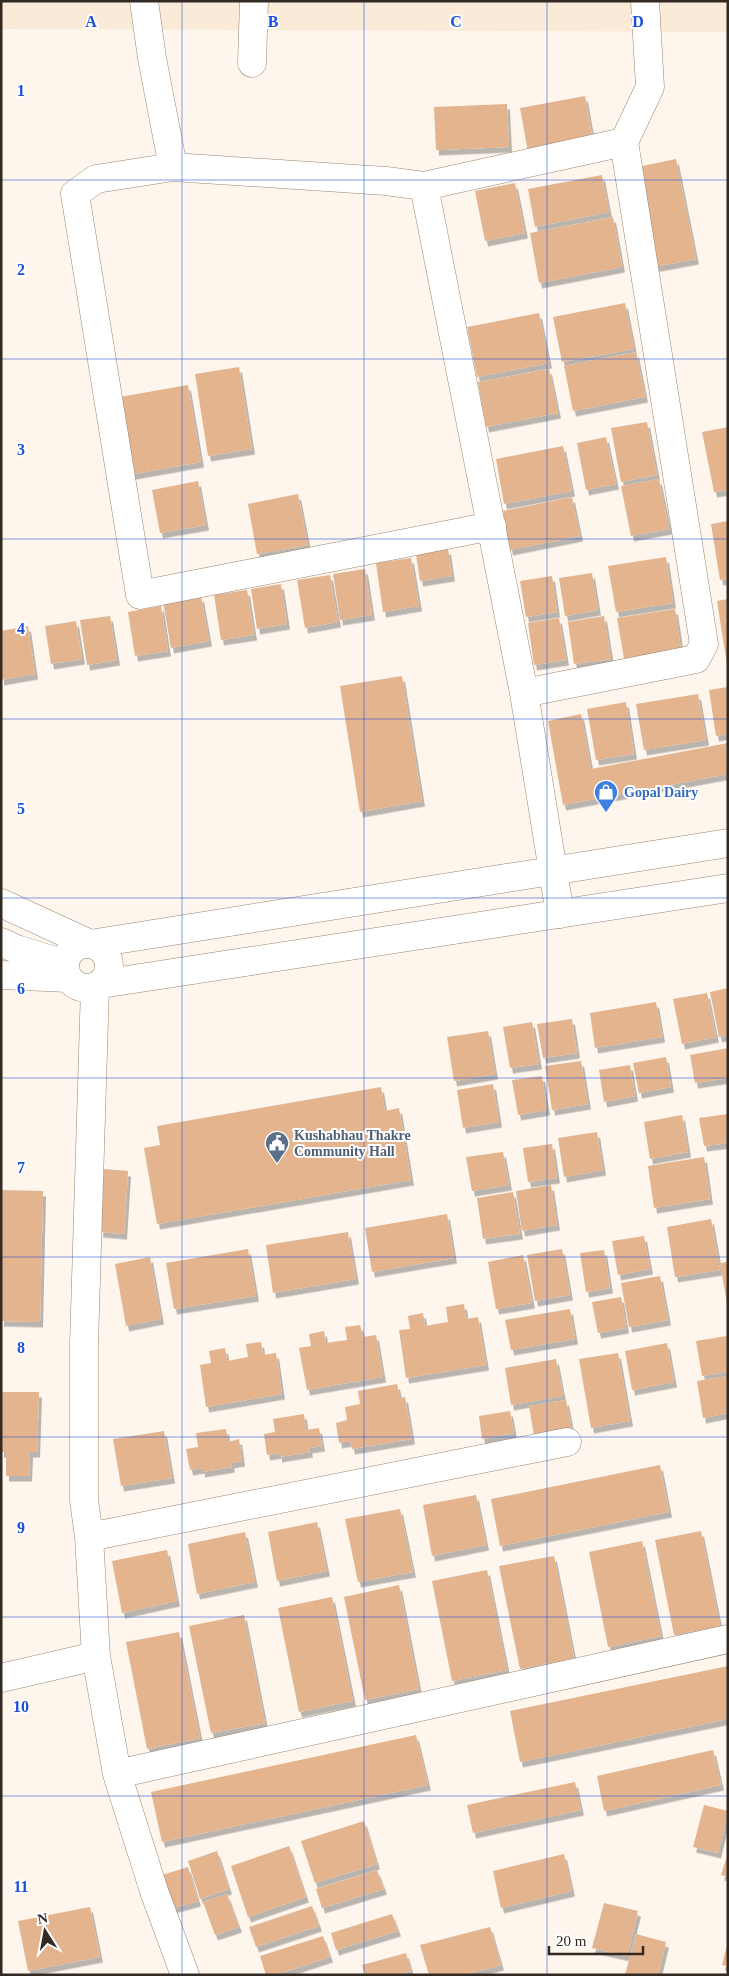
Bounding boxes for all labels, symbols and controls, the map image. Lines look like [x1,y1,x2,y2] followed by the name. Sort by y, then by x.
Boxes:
[85,13,97,30] text: A
[268,13,279,30] text: B
[450,13,462,30] text: C
[632,13,644,30] text: D
[17,82,25,99] text: 1
[17,261,25,278] text: 2
[17,441,25,458] text: 3
[17,620,25,637] text: 4
[593,779,619,813] shop icon: Gopal Dairy
[624,785,698,800] place label: Gopal Dairy
[17,800,25,817] text: 5
[17,980,25,997] text: 6
[294,1128,411,1159] place label: Kushabhau Thakre Community Hall
[264,1130,290,1164] public building icon: Kushabhau Thakre Community Hall
[17,1159,25,1176] text: 7
[17,1339,25,1356] text: 8
[17,1519,25,1536] text: 9
[13,1698,29,1715] text: 10
[13,1878,29,1895] text: 11
[20,1906,70,1956] north arrow
[36,1910,49,1927] text: N
[549,1924,643,1956] scale bar
[556,1933,587,1949] text: 20 m

